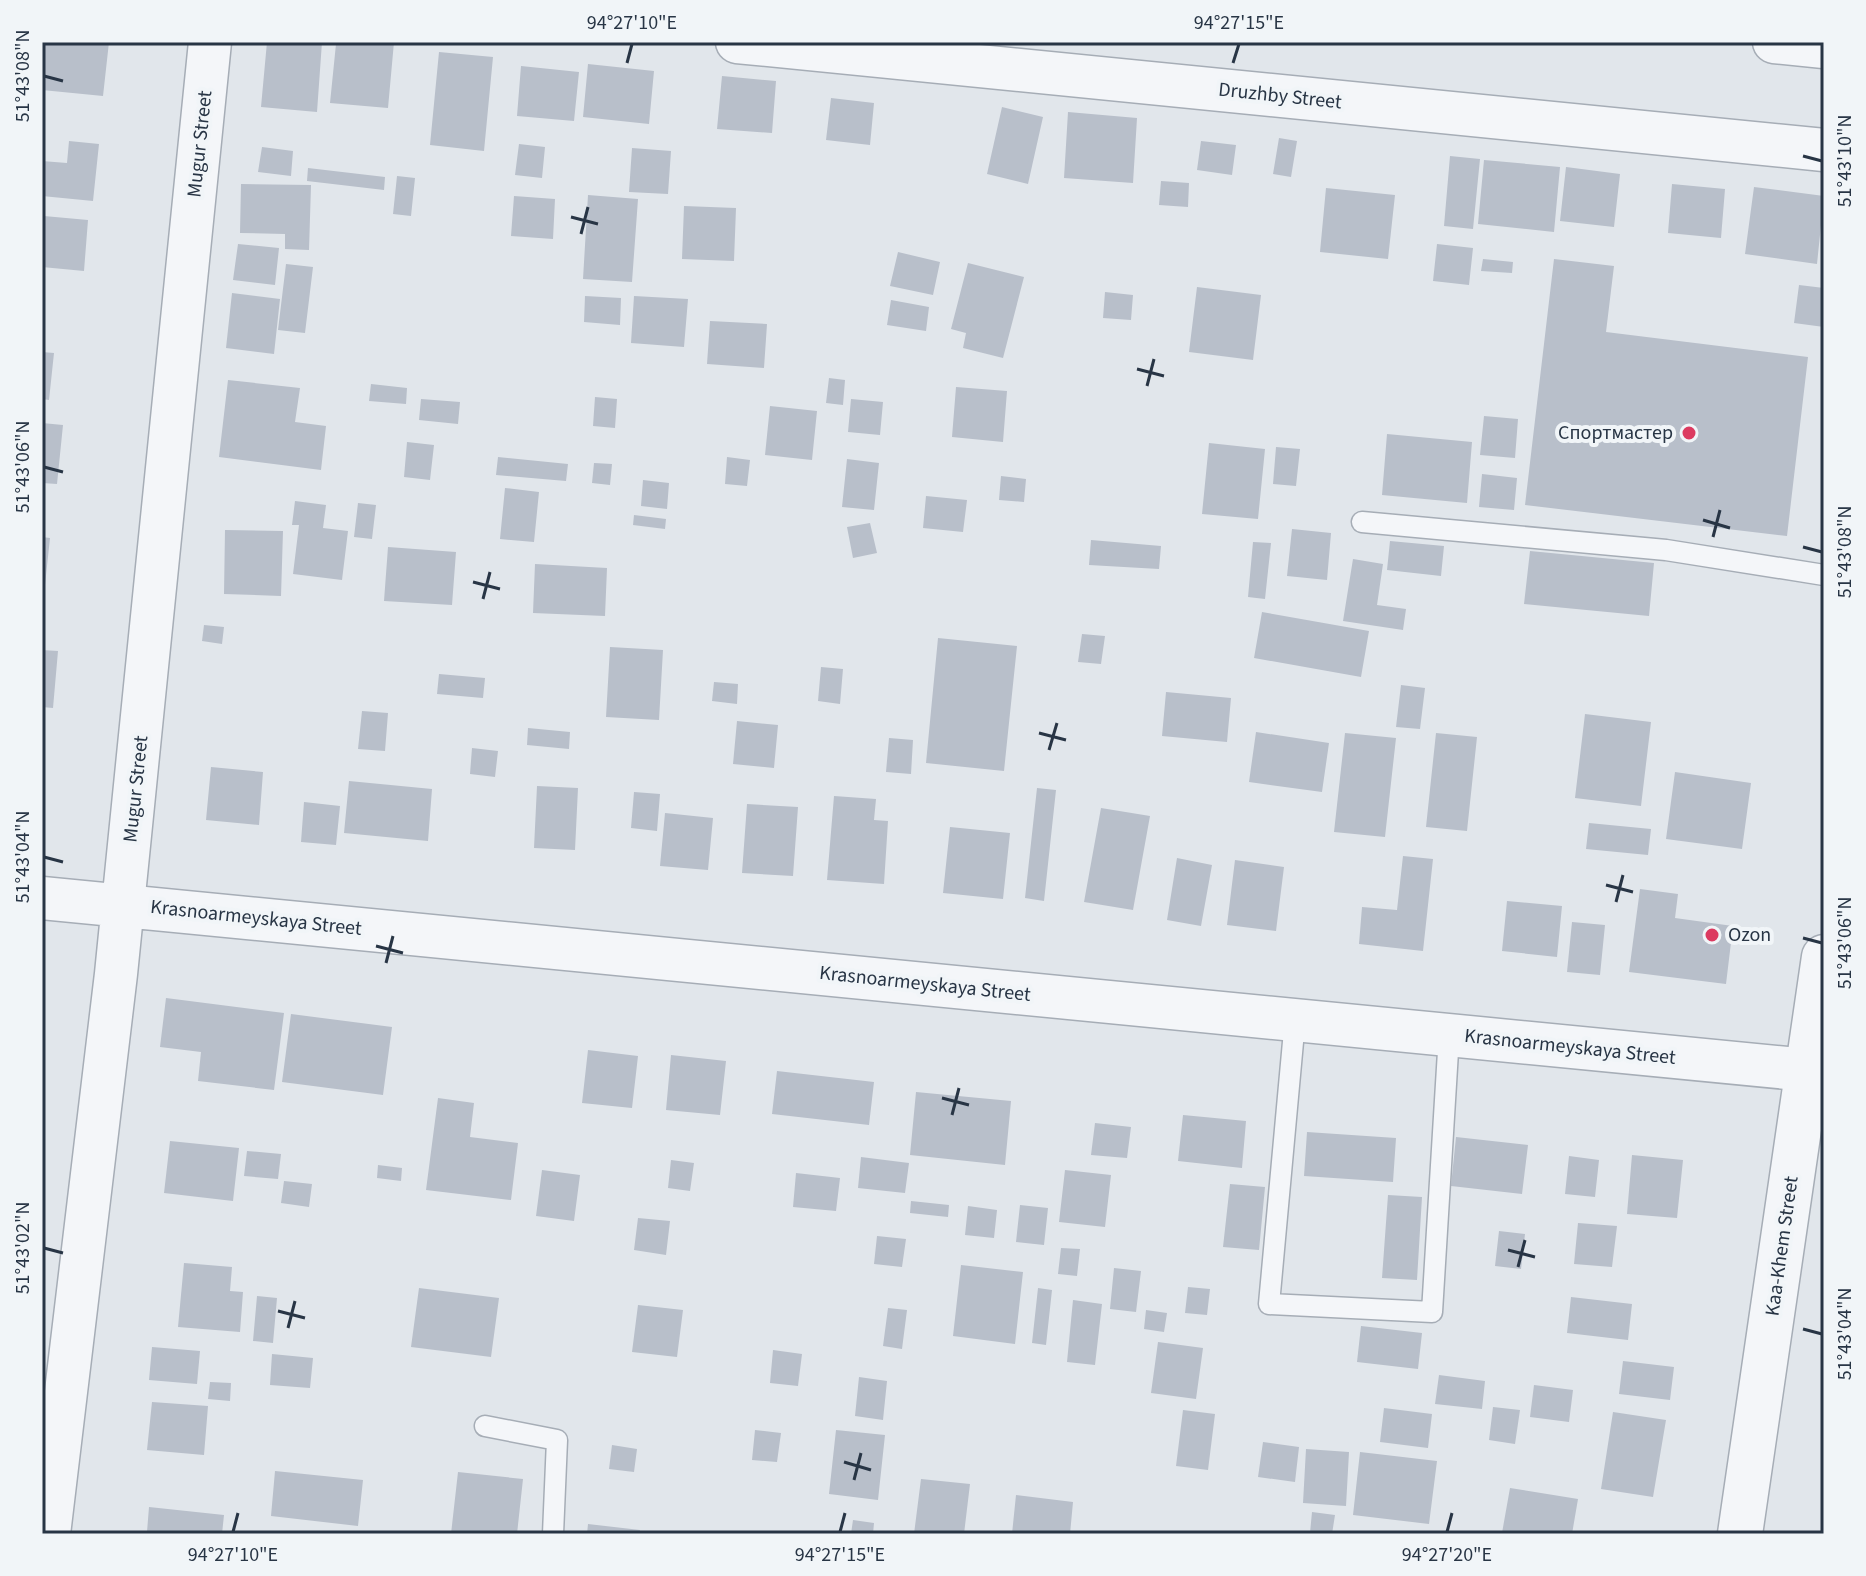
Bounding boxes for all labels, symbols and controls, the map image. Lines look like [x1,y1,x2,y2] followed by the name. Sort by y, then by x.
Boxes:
[587,9,677,37] text: 94°27'10"E
[1194,9,1284,37] text: 94°27'15"E
[9,30,37,122] text: 51°43'08"N
[1217,76,1343,116] street label: Druzhby Street
[180,89,220,199] street label: Mugur Street
[1831,115,1859,207] text: 51°43'10"N
[1558,419,1673,447] place label: Спортмастер
[9,421,37,513] text: 51°43'06"N
[1680,424,1698,442] marker: Спортмастер
[1831,506,1859,598] text: 51°43'08"N
[116,734,156,844] street label: Mugur Street
[9,811,37,903] text: 51°43'04"N
[149,893,363,943] street label: Krasnoarmeyskaya Street
[1831,897,1859,989] text: 51°43'06"N
[1728,921,1771,949] place label: Ozon
[1703,926,1721,944] marker: Ozon
[818,959,1032,1009] street label: Krasnoarmeyskaya Street
[1463,1022,1677,1072] street label: Krasnoarmeyskaya Street
[1758,1174,1806,1318] street label: Kaa-Khem Street
[9,1202,37,1294] text: 51°43'02"N
[1831,1288,1859,1380] text: 51°43'04"N
[188,1541,278,1569] text: 94°27'10"E
[795,1541,885,1569] text: 94°27'15"E
[1402,1541,1492,1569] text: 94°27'20"E

